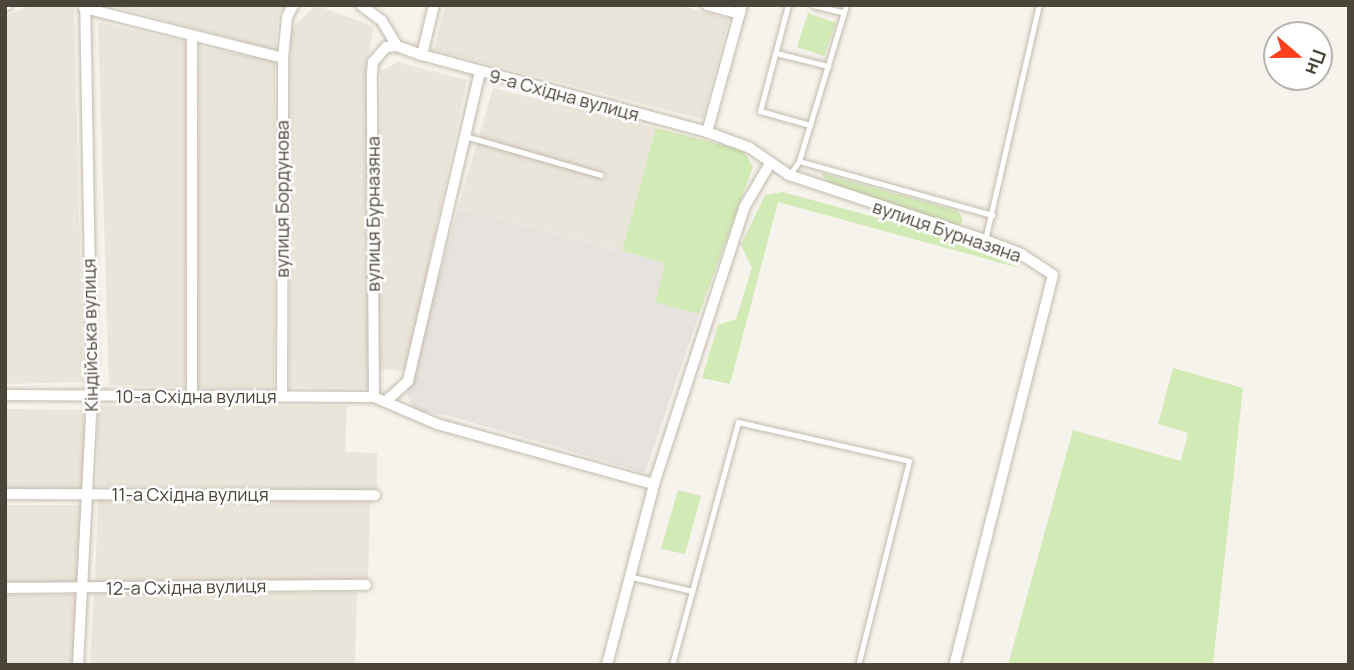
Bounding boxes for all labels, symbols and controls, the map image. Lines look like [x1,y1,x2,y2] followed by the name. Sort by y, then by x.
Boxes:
[1263,21,1333,91] north arrow
[1299,46,1332,79] text: Пн
[487,65,641,125] street label: 9-а Східна вулиця
[271,120,293,278] street label: вулиця Бордунова
[362,136,384,292] street label: вулиця Бурназяна
[870,195,1024,267] street label: вулиця Бурназяна
[78,258,102,412] street label: Кіндійська вулиця
[115,385,277,407] street label: 10-а Східна вулиця
[111,483,269,505] street label: 11-а Східна вулиця
[106,575,266,599] street label: 12-а Східна вулиця

